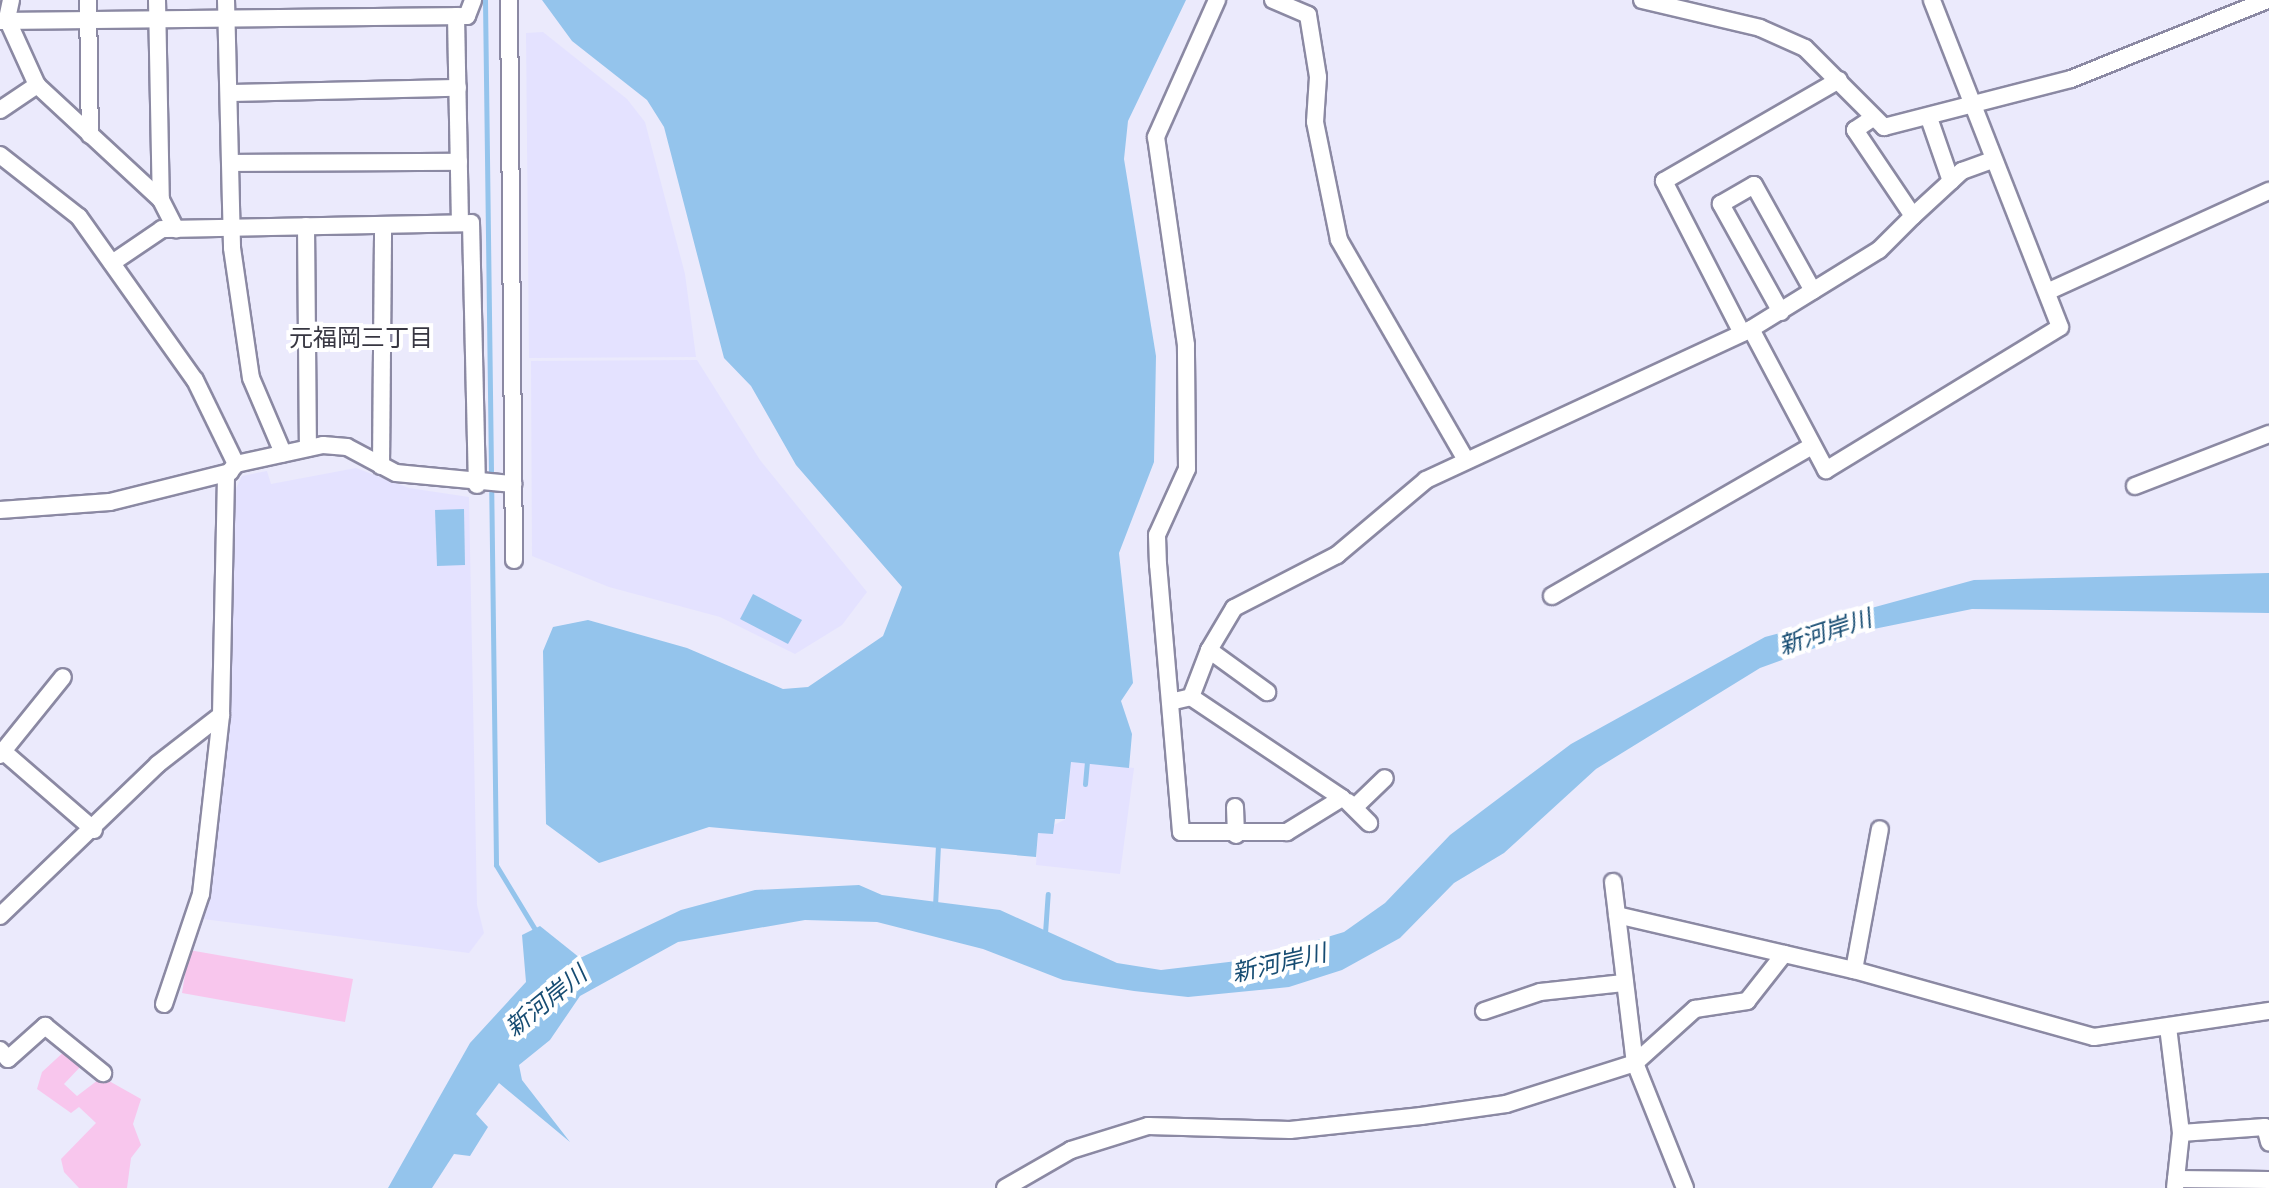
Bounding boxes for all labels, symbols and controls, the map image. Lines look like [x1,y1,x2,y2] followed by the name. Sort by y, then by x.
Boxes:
[289,324,433,352] district label: 元福岡三丁目
[1775,603,1875,661] water label: 新河岸川
[1229,938,1329,988] water label: 新河岸川
[500,960,592,1042] water label: 新河岸川

